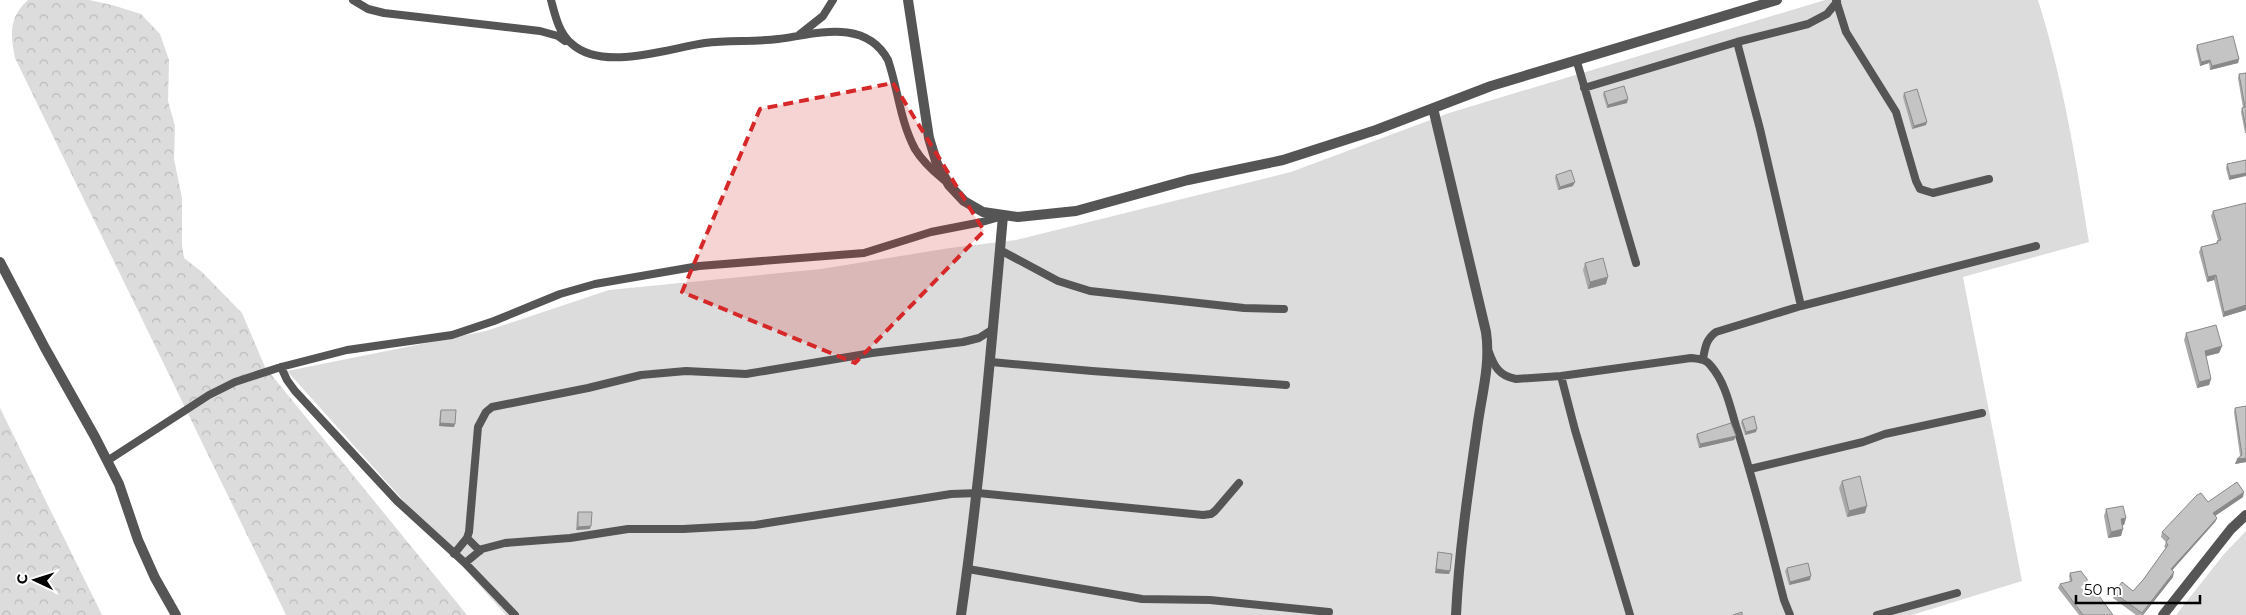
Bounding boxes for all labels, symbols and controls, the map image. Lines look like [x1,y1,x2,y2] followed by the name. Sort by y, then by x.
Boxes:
[10,555,60,605] north arrow
[2076,572,2200,604] scale bar
[13,573,31,585] text: С
[2084,580,2122,599] text: 50 m

